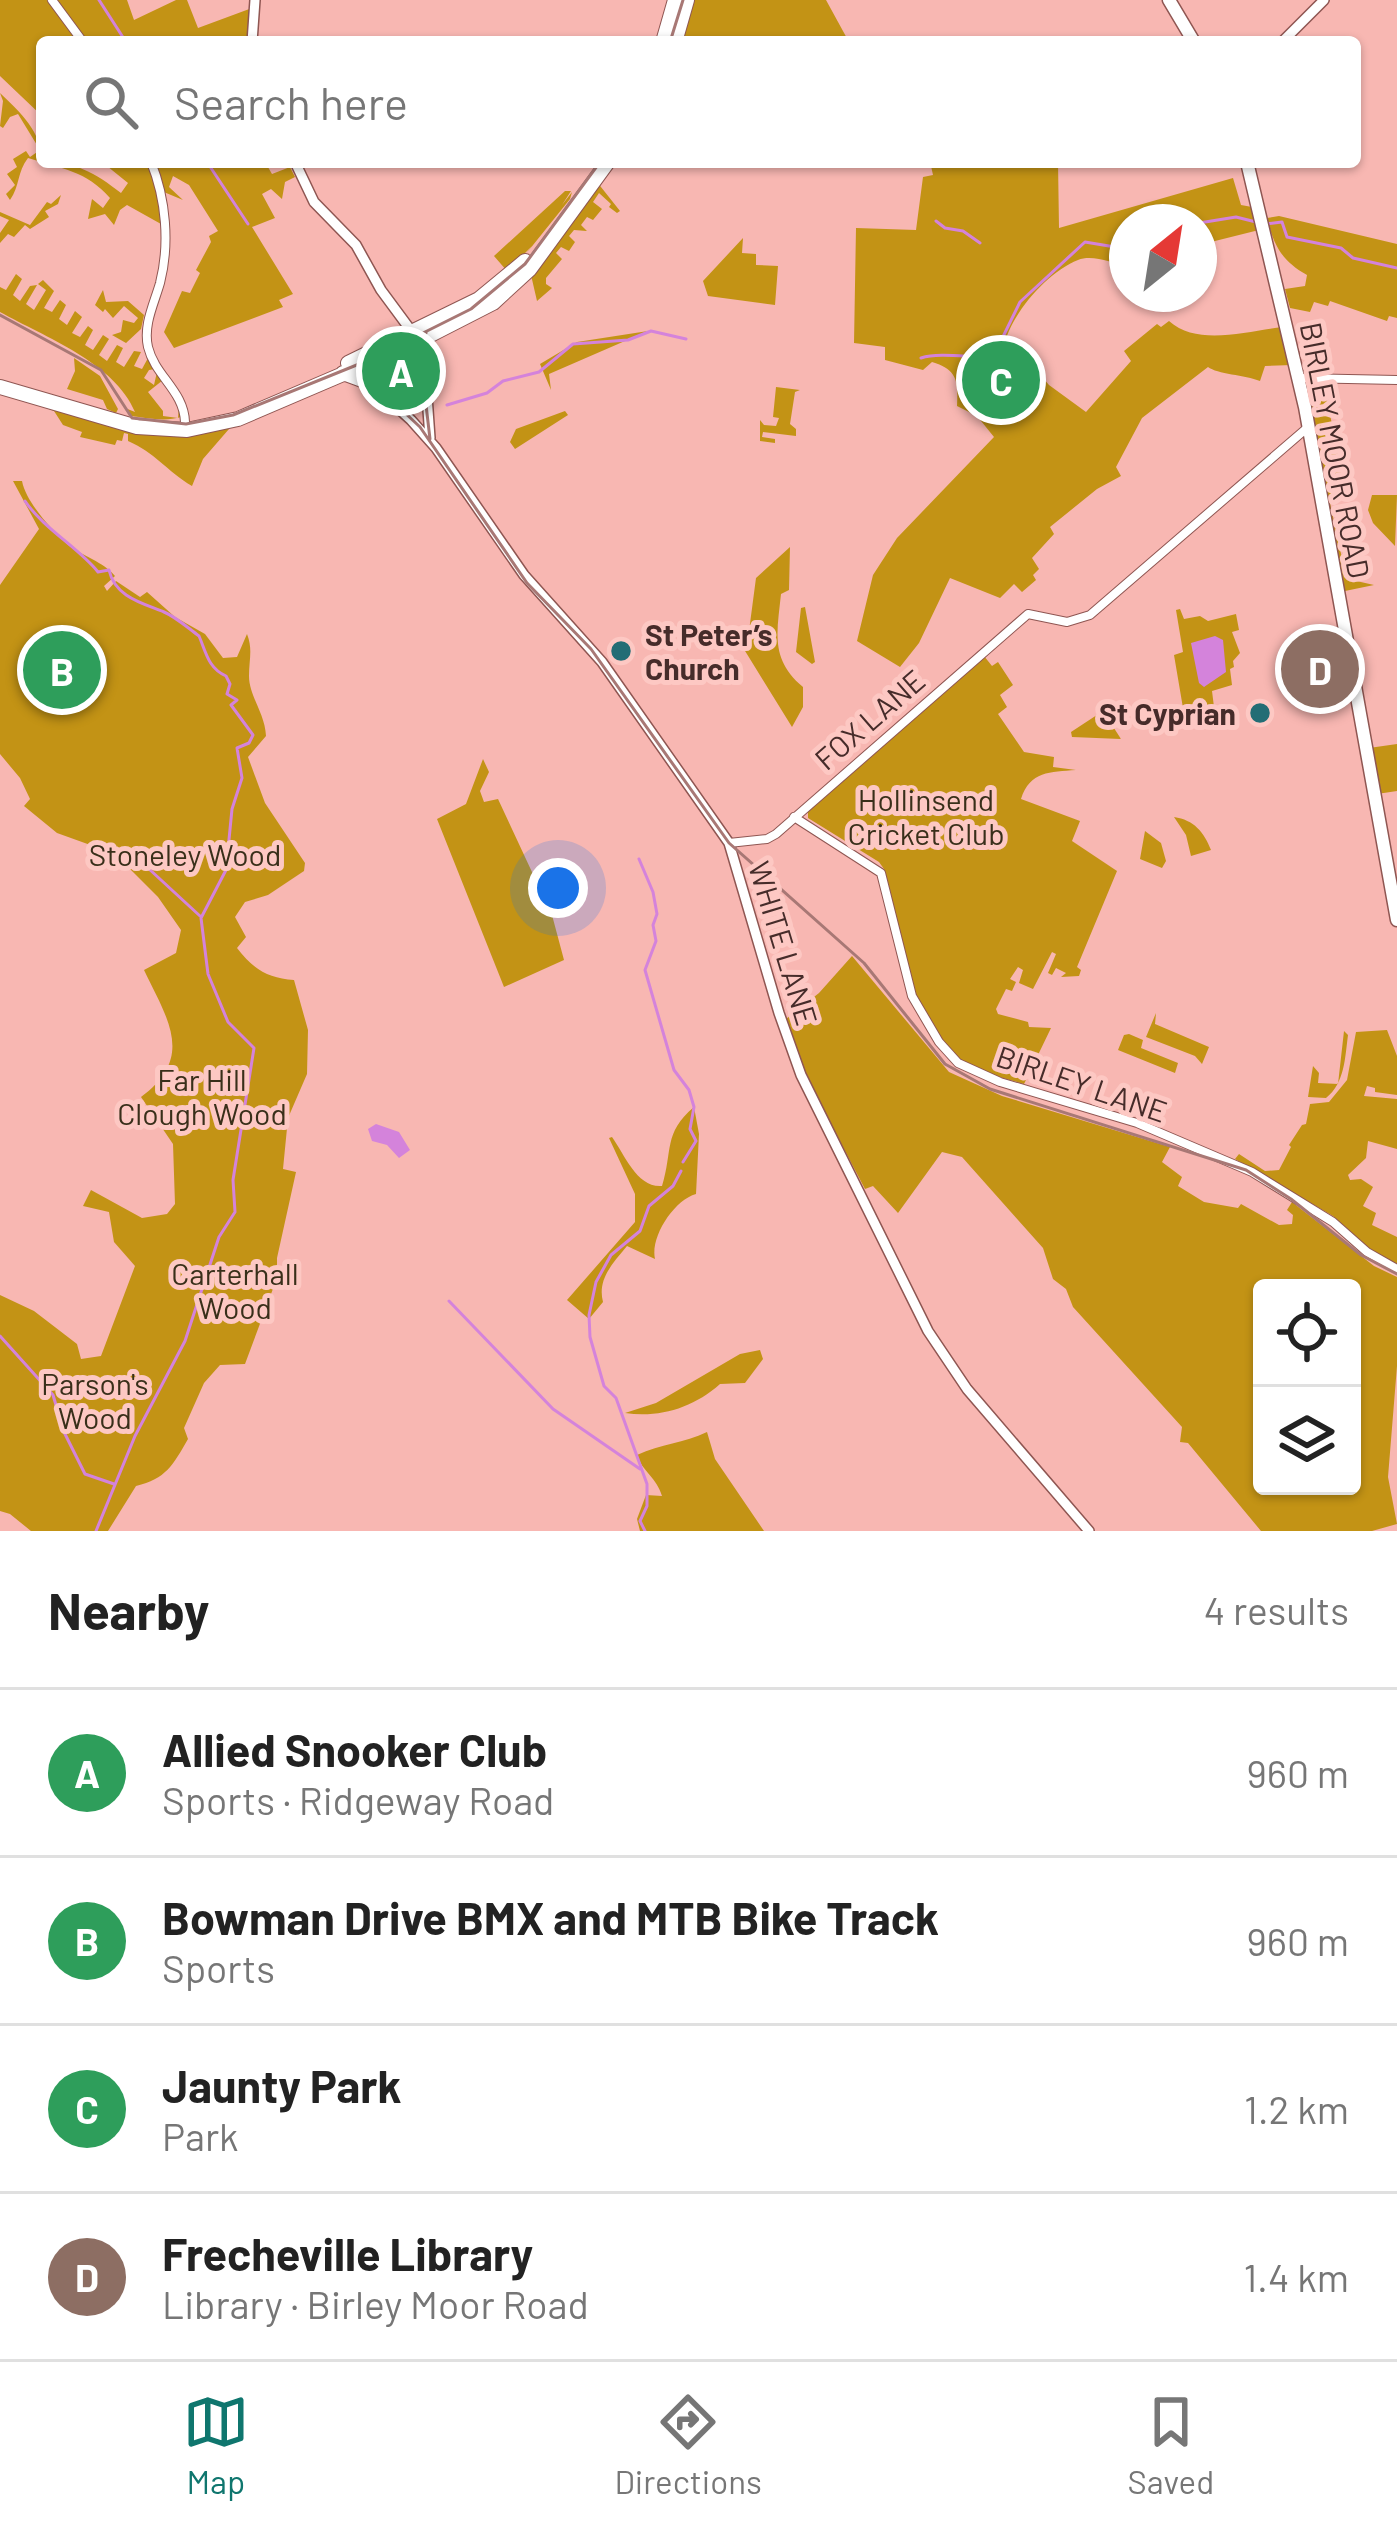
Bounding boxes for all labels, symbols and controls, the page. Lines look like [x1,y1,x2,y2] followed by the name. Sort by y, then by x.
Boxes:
[36,36,1361,168] search box
[78,69,144,135] icon: search
[174,75,408,129] text: Search here
[1109,204,1217,312] north arrow
[1294,319,1378,581] street label: BIRLEY MOOR ROAD
[362,326,440,416] pin: A
[962,335,1040,425] pin: C
[645,616,773,686] place label: St Peter’s Church
[1281,624,1359,714] pin: D
[23,625,101,715] pin: B
[608,638,634,664] marker: St Peter’s Church
[807,662,931,776] street label: FOX LANE
[1099,695,1236,731] place label: St Cyprian
[1247,700,1273,726] marker: St Cyprian
[847,781,1005,851] park label: Hollinsend Cricket Club
[89,836,281,872] park label: Stoneley Wood
[742,857,826,1029] street label: WHITE LANE
[528,858,588,918] your location
[992,1037,1172,1129] street label: BIRLEY LANE
[117,1061,287,1131] park label: Far Hill Clough Wood
[171,1255,299,1325] park label: Carterhall Wood
[1253,1279,1361,1495] map controls
[1253,1279,1361,1387] button: locate
[41,1365,149,1435] park label: Parson's Wood
[1253,1387,1361,1495] button: layers
[48,1579,209,1640] text: Nearby
[1204,1586,1349,1633] text: 4 results
[162,1722,547,1776] text: Allied Snooker Club
[74,1749,100,1796] text: A
[1247,1749,1349,1796] text: 960 m
[162,1776,554,1823] text: Sports · Ridgeway Road
[162,1890,939,1944] text: Bowman Drive BMX and MTB Bike Track
[75,1917,99,1964] text: B
[1247,1917,1349,1964] text: 960 m
[162,1944,275,1991] text: Sports
[162,2058,401,2112] text: Jaunty Park
[75,2085,99,2132] text: C
[1244,2085,1349,2132] text: 1.2 km
[162,2112,239,2159] text: Park
[162,2226,533,2280] text: Frecheville Library
[75,2253,99,2300] text: D
[1243,2253,1349,2300] text: 1.4 km
[162,2280,589,2327] text: Library · Birley Moor Road
[183,2389,249,2501] tab: Map
[614,2389,762,2501] tab: Directions
[1128,2389,1214,2501] tab: Saved

